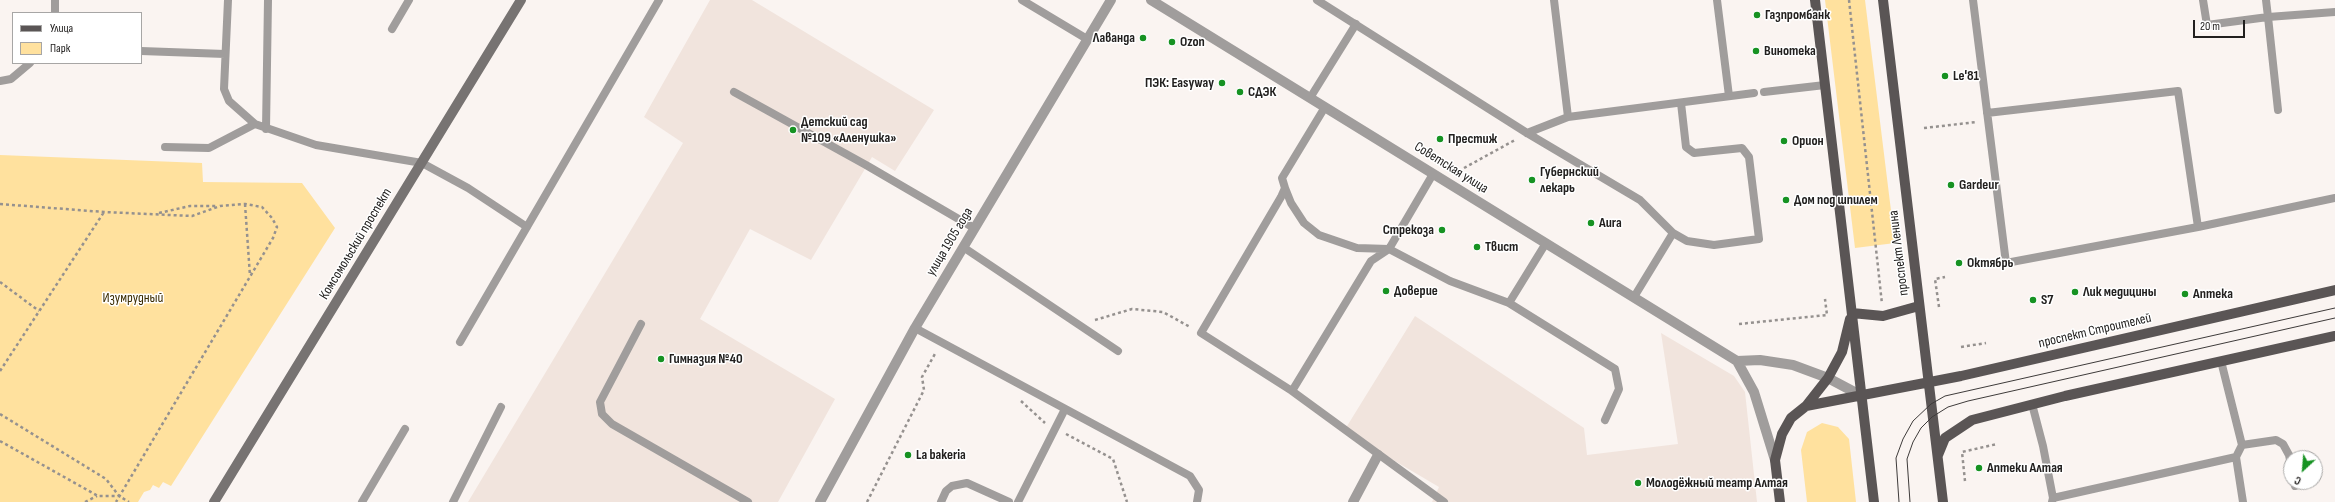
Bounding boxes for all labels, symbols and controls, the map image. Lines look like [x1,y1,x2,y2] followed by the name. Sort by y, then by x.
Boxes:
[1765,7,1830,23] place label: Газпромбанк
[1752,10,1762,20] marker: Газпромбанк
[12,12,142,64] legend
[2195,12,2247,38] scale bar
[2200,19,2220,34] text: 20 m
[50,21,73,36] text: Улица
[1093,30,1135,46] place label: Лаванда
[1138,33,1148,43] marker: Лаванда
[1180,34,1205,50] place label: Ozon
[1167,37,1177,47] marker: Ozon
[50,41,70,56] text: Парк
[1764,43,1816,59] place label: Винотека
[1751,46,1761,56] marker: Винотека
[1953,68,1979,84] place label: Le'81
[1940,71,1950,81] marker: Le'81
[1145,75,1214,91] place label: ПЭК: Easyway
[1217,78,1227,88] marker: ПЭК: Easyway
[1248,84,1276,100] place label: СДЭК
[1235,87,1245,97] marker: СДЭК
[801,114,896,146] place label: Детский сад №109 «Аленушка»
[788,125,798,135] marker: Детский сад №109 «Аленушка»
[1448,131,1497,147] place label: Престиж
[1792,133,1824,149] place label: Орион
[1435,134,1445,144] marker: Престиж
[1779,136,1789,146] marker: Орион
[1411,139,1491,197] street label: Советская улица
[1540,164,1599,196] place label: Губернский лекарь
[1527,175,1537,185] marker: Губернский лекарь
[1959,177,1999,193] place label: Gardeur
[1946,180,1956,190] marker: Gardeur
[316,185,396,303] street label: Комсомольский проспект
[1794,192,1878,208] place label: Дом под шпилем
[1781,195,1791,205] marker: Дом под шпилем
[923,205,977,279] street label: улица 1905 года
[1885,209,1913,297] street label: проспект Ленина
[1599,215,1622,231] place label: Aura
[1586,218,1596,228] marker: Aura
[1383,222,1434,238] place label: Стрекоза
[1437,225,1447,235] marker: Стрекоза
[1485,239,1518,255] place label: Твист
[1472,242,1482,252] marker: Твист
[1967,255,2013,271] place label: Октябрь
[1954,258,1964,268] marker: Октябрь
[1394,283,1438,299] place label: Доверие
[2083,284,2156,300] place label: Лик медицины
[1381,286,1391,296] marker: Доверие
[2193,286,2233,302] place label: Аптека
[2070,287,2080,297] marker: Лик медицины
[2180,289,2190,299] marker: Аптека
[103,290,163,306] park label: Изумрудный
[2041,292,2053,308] place label: S7
[2028,295,2038,305] marker: S7
[2037,310,2153,352] street label: проспект Строителей
[669,351,743,367] place label: Гимназия №40
[656,354,666,364] marker: Гимназия №40
[916,447,966,463] place label: La bakeria
[903,450,913,460] marker: La bakeria
[2283,450,2323,490] north arrow
[1987,460,2063,476] place label: Аптеки Алтая
[1974,463,1984,473] marker: Аптеки Алтая
[2293,473,2303,487] text: С
[1646,475,1788,491] place label: Молодёжный театр Алтая
[1633,478,1643,488] marker: Молодёжный театр Алтая

